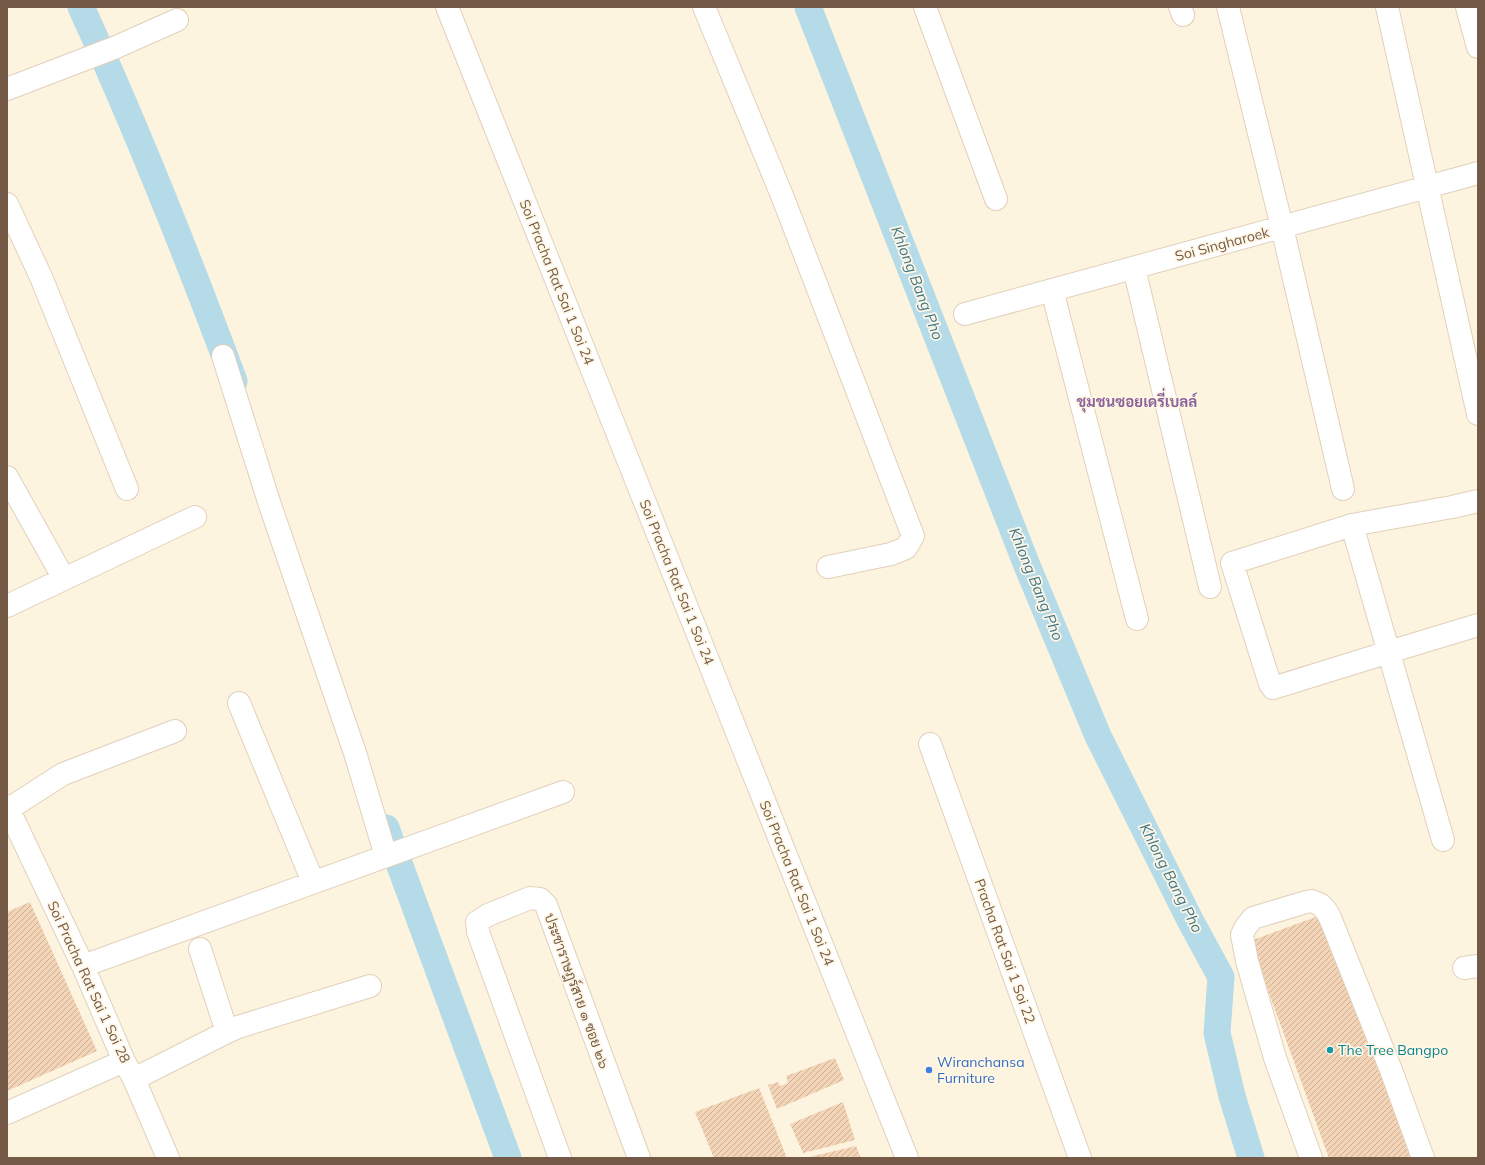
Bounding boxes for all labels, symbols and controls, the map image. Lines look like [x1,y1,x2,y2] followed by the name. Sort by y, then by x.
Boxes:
[516,197,599,368] street label: Soi Pracha Rat Sai 1 Soi 24
[887,223,948,343] water label: Khlong Bang Pho
[1173,223,1272,265] street label: Soi Singharoek
[1077,387,1198,413] district label: ชุมชนซอยเดรี่เบลล์
[636,497,719,668] street label: Soi Pracha Rat Sai 1 Soi 24
[1005,524,1068,644] water label: Khlong Bang Pho
[756,798,839,969] street label: Soi Pracha Rat Sai 1 Soi 24
[1136,820,1207,936] water label: Khlong Bang Pho
[970,876,1040,1026] street label: Pracha Rat Sai 1 Soi 22
[44,898,134,1066] street label: Soi Pracha Rat Sai 1 Soi 28
[540,911,614,1071] street label: ประชาราษฎร์สาย ๑ ซอย ๒๖
[1338,1041,1448,1059] place label: The Tree Bangpo
[1325,1045,1335,1055] marker: The Tree Bangpo
[937,1053,1025,1087] place label: Wiranchansa Furniture
[924,1065,934,1075] marker: Wiranchansa Furniture

